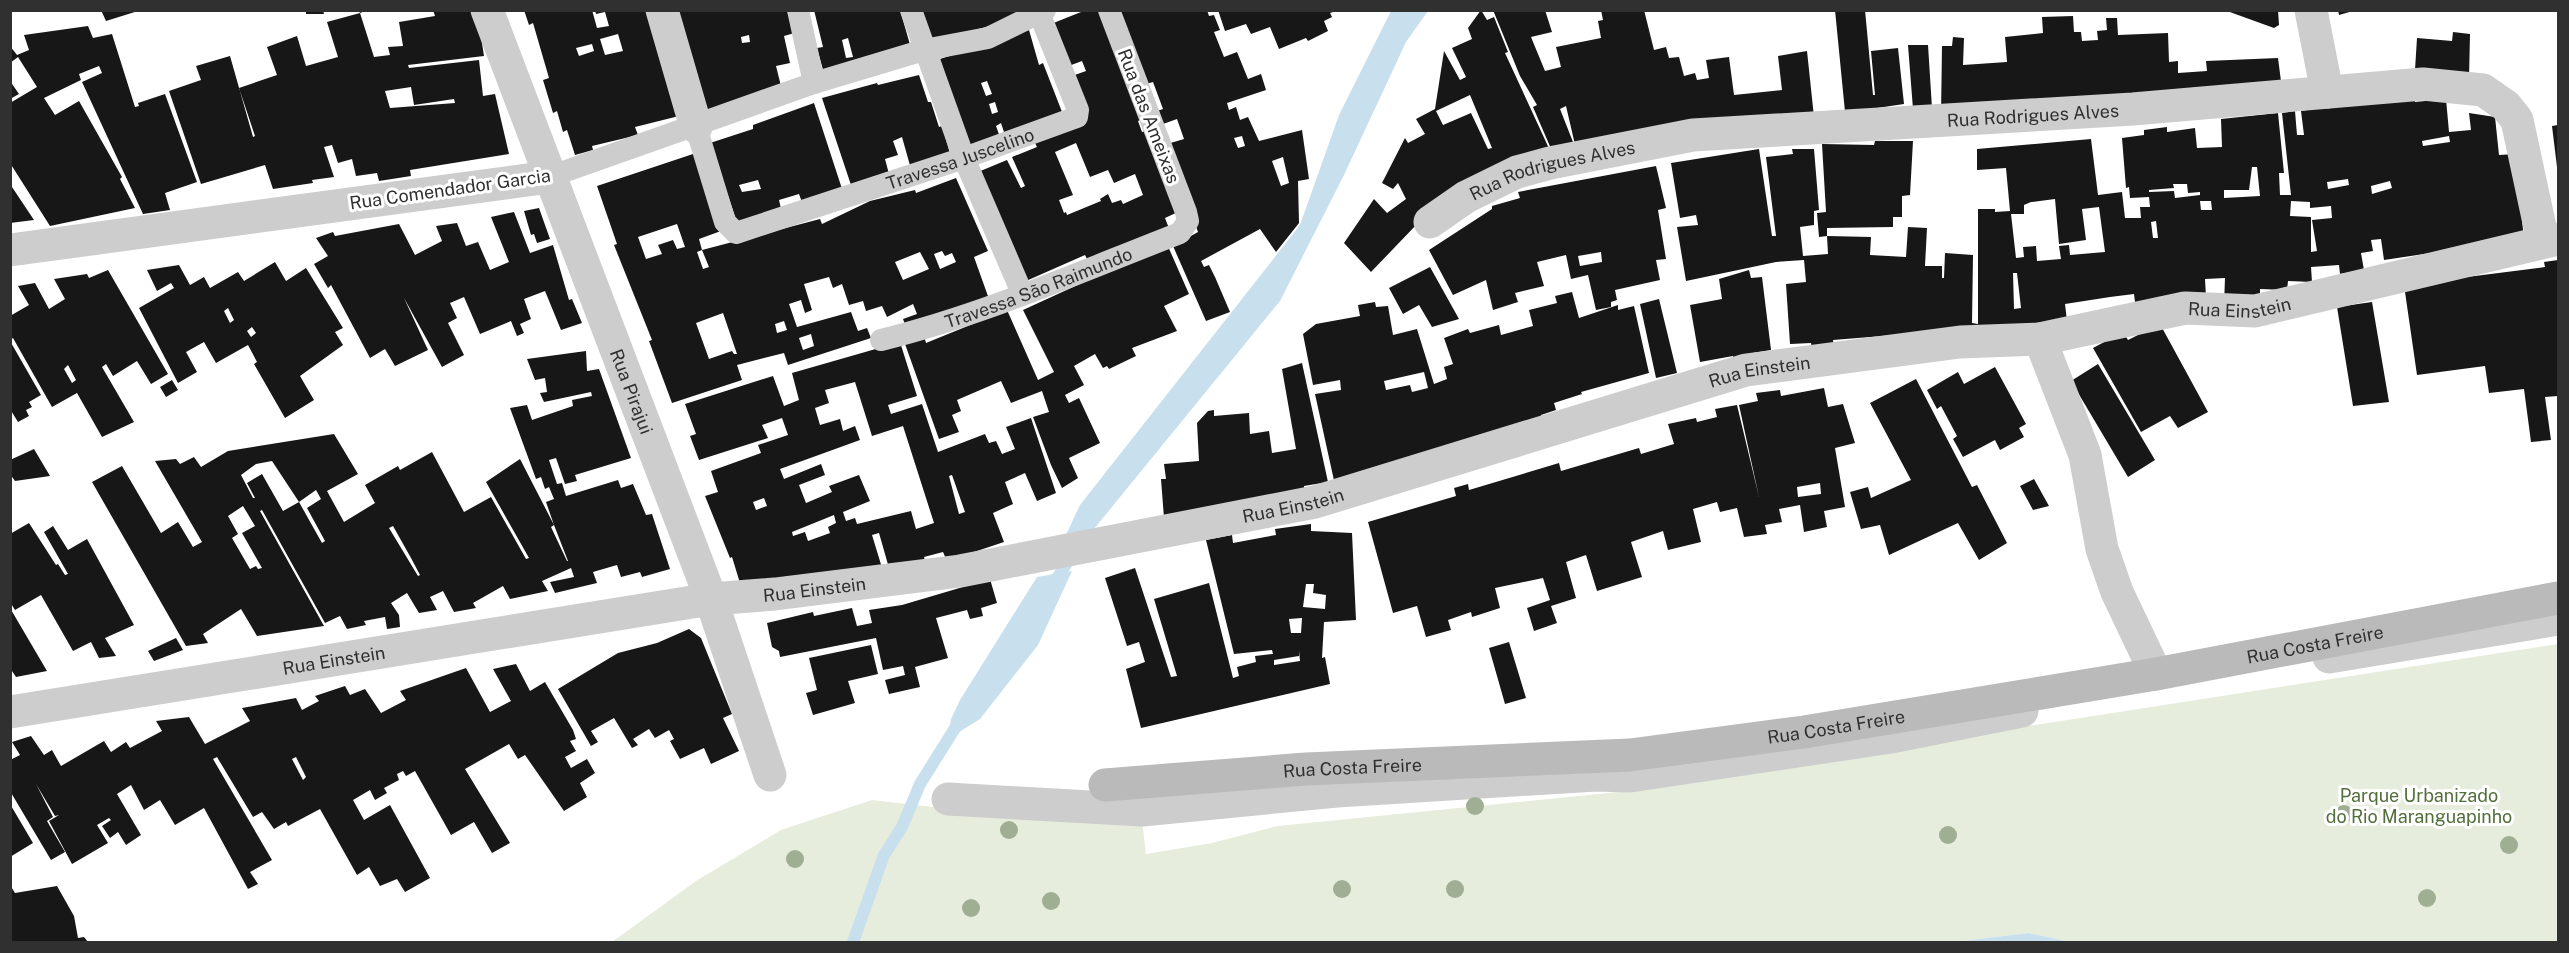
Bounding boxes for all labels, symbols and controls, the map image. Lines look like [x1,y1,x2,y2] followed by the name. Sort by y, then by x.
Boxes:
[1114,46,1184,186] street label: Rua das Ameixas
[1946,99,2119,130] street label: Rua Rodrigues Alves
[883,123,1037,193] street label: Travessa Juscelino
[1466,136,1637,204] street label: Rua Rodrigues Alves
[348,165,552,213] street label: Rua Comendador Garcia
[942,243,1135,332] street label: Travessa São Raimundo
[2188,292,2293,322] street label: Rua Einstein
[606,346,658,437] street label: Rua Pirajui
[1706,351,1811,391] street label: Rua Einstein
[1240,483,1346,526] street label: Rua Einstein
[762,572,867,605] street label: Rua Einstein
[2245,621,2385,667] street label: Rua Costa Freire
[281,641,387,678] street label: Rua Einstein
[1766,705,1906,747] street label: Rua Costa Freire
[1282,754,1422,781] street label: Rua Costa Freire
[2326,785,2512,827] park label: Parque Urbanizado do Rio Maranguapinho

